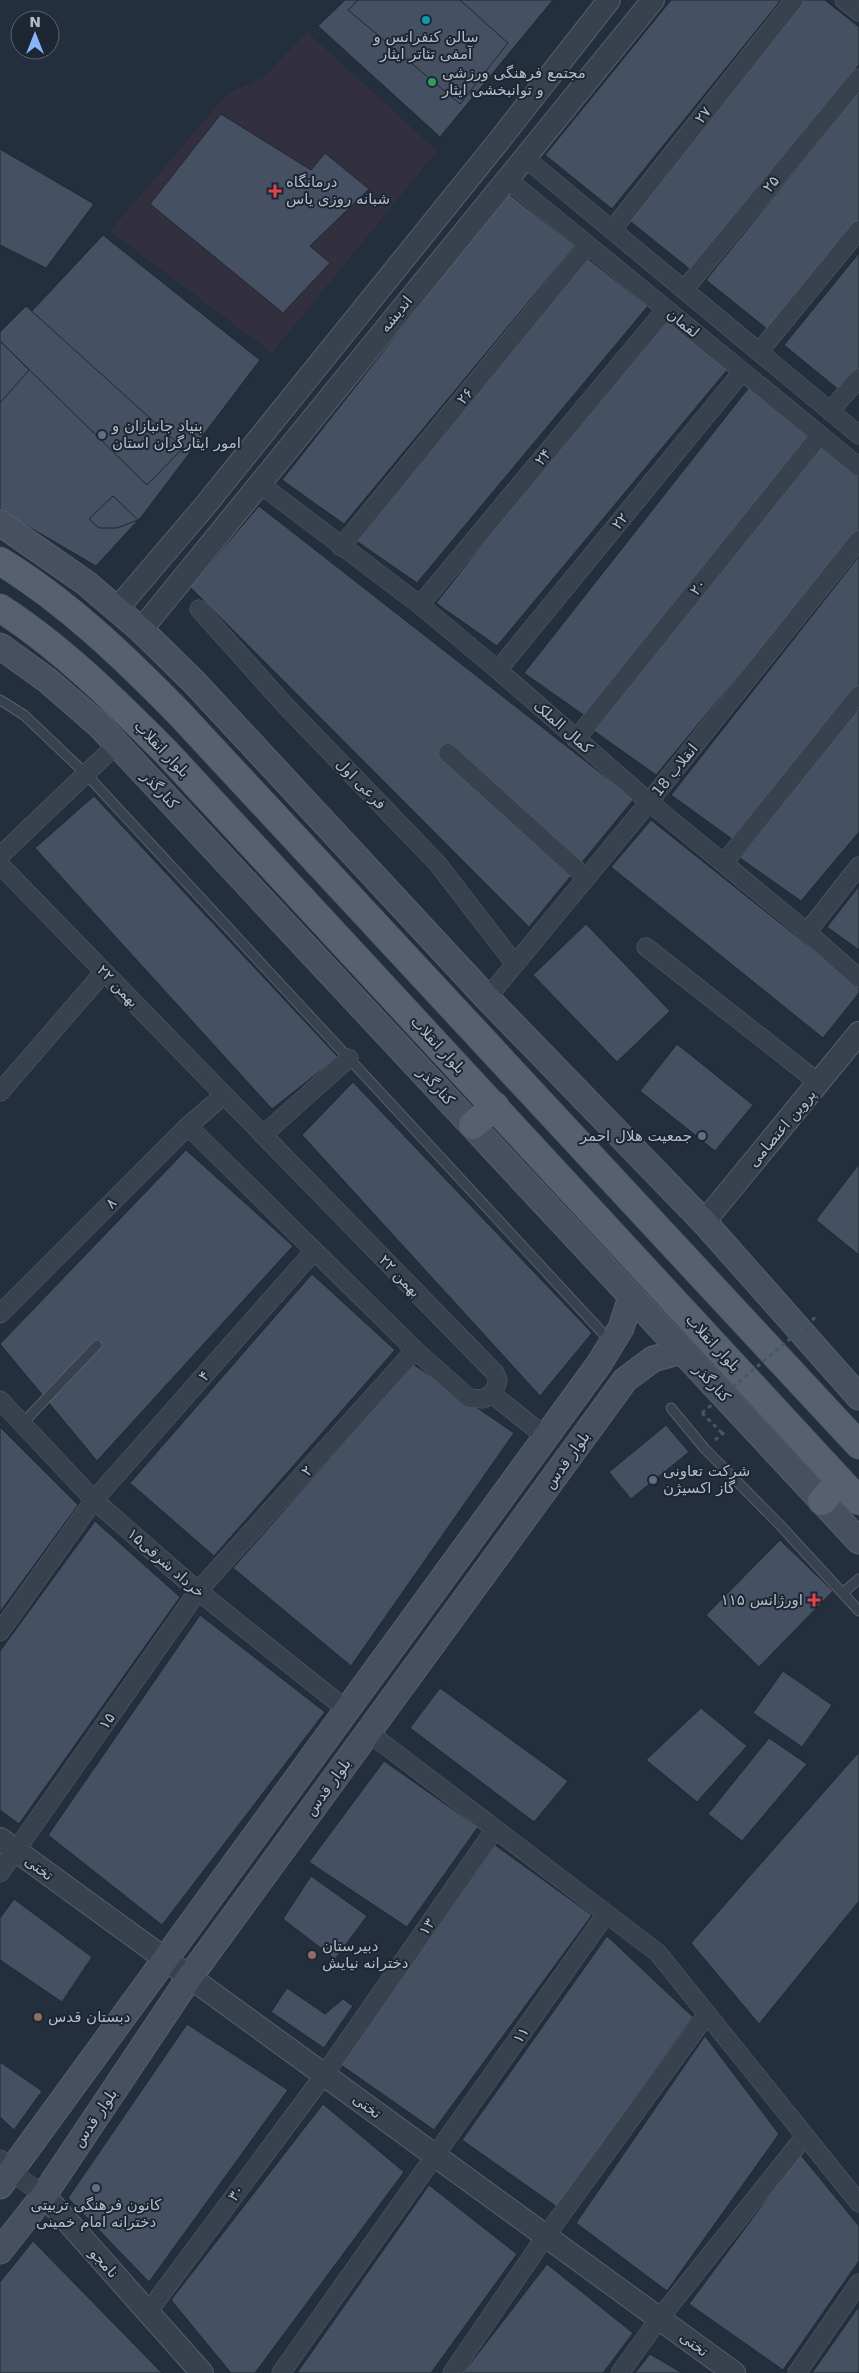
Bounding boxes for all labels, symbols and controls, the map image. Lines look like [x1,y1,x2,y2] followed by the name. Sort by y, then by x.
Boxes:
[10,10,60,60] north arrow
[29,14,41,30] text: N
[420,14,432,26] marker: سالن کنفرانس و آمفی تئاتر ایثار
[373,28,478,63] place label: سالن کنفرانس و آمفی تئاتر ایثار
[441,64,586,99] place label: مجتمع فرهنگی ورزشی و توانبخشی ایثار
[426,76,438,88] marker: مجتمع فرهنگی ورزشی و توانبخشی ایثار
[691,103,715,127] street label: ۲۷
[759,172,783,196] street label: ۲۵
[286,173,390,208] place label: درمانگاه شبانه روزی یاس
[268,184,282,198] marker: درمانگاه شبانه روزی یاس
[376,292,416,336] street label: اندیشه
[663,305,703,341] street label: لقمان
[453,384,477,408] street label: ۲۶
[111,417,241,452] place label: بنیاد جانبازان و امور ایثارگران استان
[96,429,108,441] marker: بنیاد جانبازان و امور ایثارگران استان
[531,445,555,469] street label: ۲۴
[608,509,632,533] street label: ۲۲
[686,575,710,599] street label: ۲۰
[530,697,597,758] street label: کمال الملک
[130,717,194,781] street label: بلوار انقلاب
[648,740,702,800] street label: انقلاب 18
[332,755,390,813] street label: فرعی اول
[137,766,183,813] street label: کنارگذر
[93,961,143,1011] street label: ۲۲ بهمن
[407,1013,469,1077] street label: بلوار انقلاب
[413,1062,459,1109] street label: کنارگذر
[744,1086,820,1171] street label: پروین اعتصامی
[579,1127,692,1145] place label: جمعیت هلال احمر
[696,1130,708,1142] marker: جمعیت هلال احمر
[102,1194,120,1212] street label: ۸
[375,1251,425,1301] street label: ۲۲ بهمن
[682,1311,744,1375] street label: بلوار انقلاب
[689,1359,735,1406] street label: کنارگذر
[195,1367,213,1385] street label: ۴
[540,1428,594,1492] street label: بلوار قدس
[298,1462,316,1480] street label: ۲
[663,1462,750,1497] place label: شرکت تعاونی گاز اکسیژن
[647,1474,659,1486] marker: شرکت تعاونی گاز اکسیژن
[124,1525,208,1601] street label: ۱۵خرداد شرقی
[721,1591,803,1609] place label: اورژانس ۱۱۵
[807,1593,821,1607] marker: اورژانس ۱۱۵
[95,1709,119,1733] street label: ۱۵
[301,1755,355,1819] street label: بلوار قدس
[21,1852,57,1884] street label: تختی
[415,1915,439,1939] street label: ۱۳
[322,1937,408,1972] place label: دبیرستان دخترانه نیایش
[306,1949,318,1961] marker: دبیرستان دخترانه نیایش
[48,2008,130,2026] place label: دبستان قدس
[32,2011,44,2023] marker: دبستان قدس
[509,2023,533,2047] street label: ۱۱
[69,2085,121,2151] street label: بلوار قدس
[349,2090,385,2122] street label: تختی
[224,2181,248,2205] street label: ۳۰
[90,2182,102,2194] marker: کانون فرهنگی تربیتی دخترانه امام خمینی
[30,2196,162,2231] place label: کانون فرهنگی تربیتی دخترانه امام خمینی
[85,2244,122,2282] street label: نامجو
[676,2328,712,2360] street label: تختی

